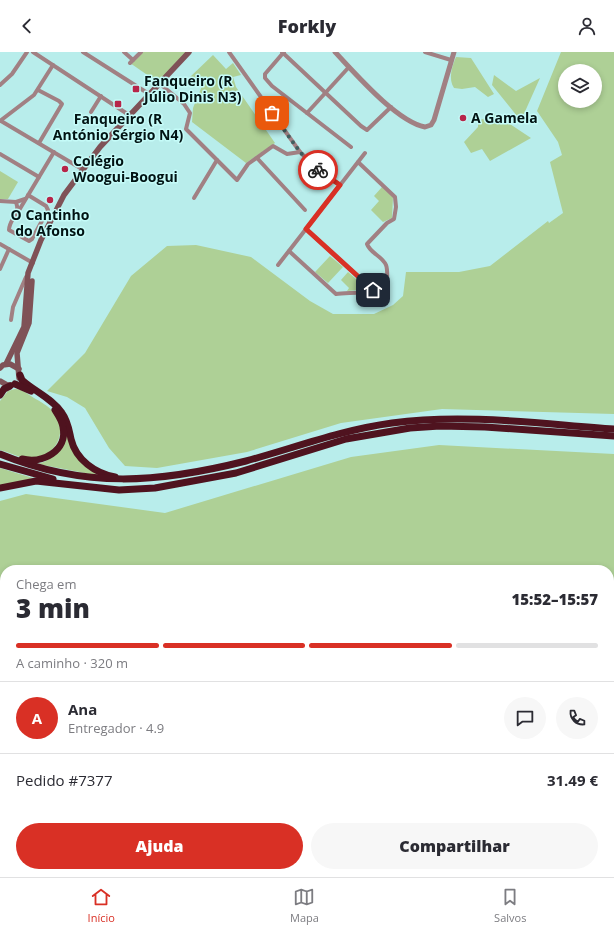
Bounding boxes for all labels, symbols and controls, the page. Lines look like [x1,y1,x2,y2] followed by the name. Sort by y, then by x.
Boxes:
[278,14,336,38] text: Forkly
[16,15,38,37] icon: back
[576,15,598,37] icon: person
[558,64,602,108] map controls
[558,64,602,108] button: layers
[142,71,242,106] place label: Fanqueiro (R Júlio Dinis N3)
[131,84,141,94] marker: Fanqueiro (R Júlio Dinis N3)
[255,96,289,130] pin
[113,99,123,109] marker: Fanqueiro (R António Sérgio N4)
[261,102,283,124] icon: bag
[471,108,538,127] place label: A Gamela
[53,109,183,144] place label: Fanqueiro (R António Sérgio N4)
[458,113,468,123] marker: A Gamela
[298,150,338,190] courier
[73,151,178,186] place label: Colégio Woogui-Boogui
[307,159,329,181] icon: bike
[60,164,70,174] marker: Colégio Woogui-Boogui
[45,195,55,205] marker: O Cantinho do Afonso
[11,205,90,240] place label: O Cantinho do Afonso
[356,273,390,307] pin
[362,279,384,301] icon: home
[16,575,76,593] text: Chega em
[512,589,598,609] text: 15:52–15:57
[16,590,90,626] text: 3 min
[16,654,128,672] text: A caminho · 320 m
[504,697,546,739] button: chat
[556,697,598,739] button: phone
[68,699,97,719] text: Ana
[32,708,42,728] text: A
[68,719,164,737] text: Entregador · 4.9
[16,770,113,790] text: Pedido #7377
[547,770,598,790] text: 31.49 €
[16,823,303,869] button: Ajuda
[311,823,598,869] button: Compartilhar
[88,886,115,925] tab: Início
[290,886,319,925] tab: Mapa
[494,886,526,925] tab: Salvos

